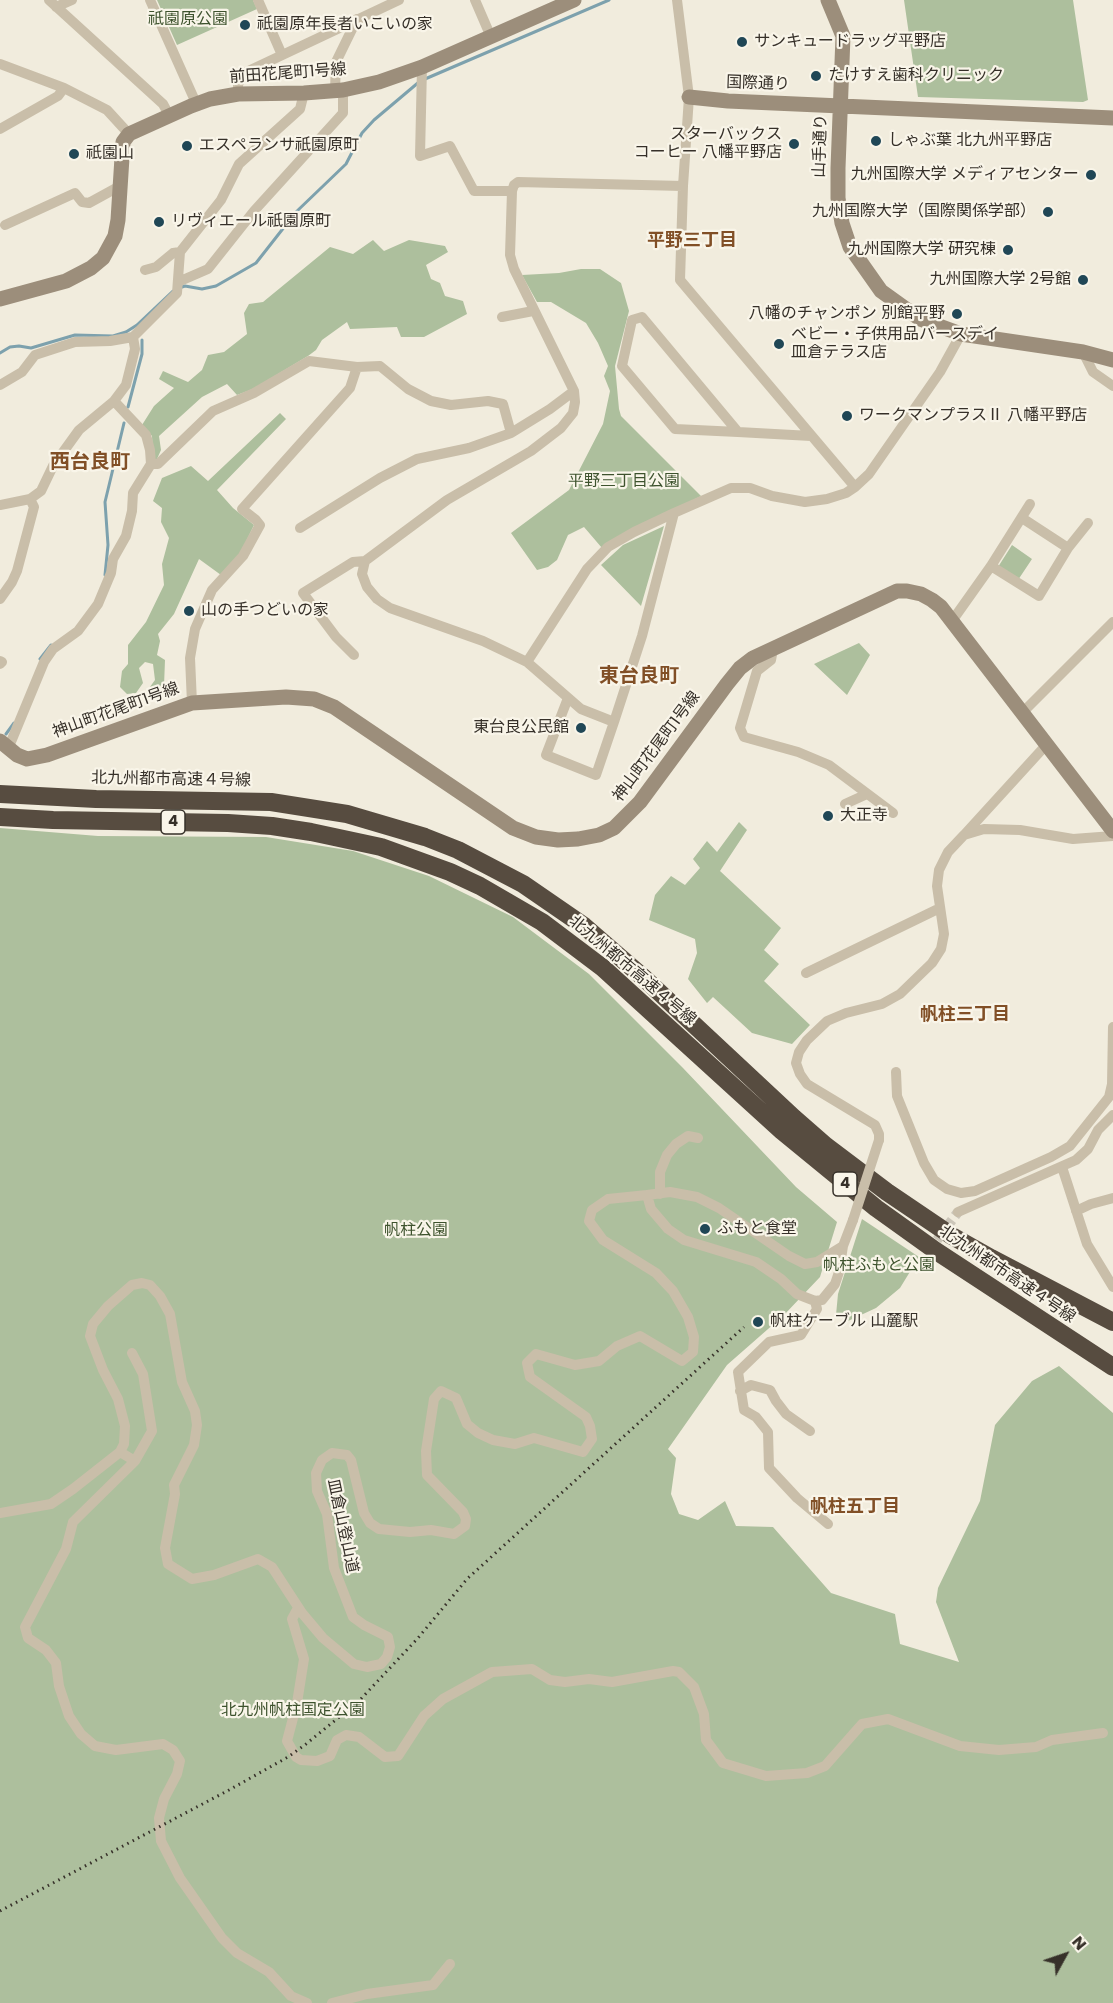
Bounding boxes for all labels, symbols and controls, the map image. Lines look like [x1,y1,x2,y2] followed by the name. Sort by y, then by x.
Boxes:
[148,10,228,30] park label: 祇園原公園
[257,15,433,35] place label: 祇園原年長者いこいの家
[238,18,252,32] marker: 祇園原年長者いこいの家
[754,32,946,52] place label: サンキュードラッグ平野店
[735,35,749,49] marker: サンキュードラッグ平野店
[229,60,347,88] street label: 前田花尾町1号線
[828,66,1004,86] place label: たけすえ歯科クリニック
[809,69,823,83] marker: たけすえ歯科クリニック
[726,73,790,95] street label: 国際通り
[810,114,832,178] street label: 山手通り
[634,125,782,163] place label: スターバックス コーヒー 八幡平野店
[888,131,1052,151] place label: しゃぶ葉 北九州平野店
[869,134,883,148] marker: しゃぶ葉 北九州平野店
[199,136,359,156] place label: エスペランサ祇園原町
[787,137,801,151] marker: スターバックス コーヒー 八幡平野店
[180,139,194,153] marker: エスペランサ祇園原町
[86,144,134,164] place label: 祇園山
[67,147,81,161] marker: 祇園山
[851,165,1079,185] place label: 九州国際大学 メディアセンター
[1084,168,1098,182] marker: 九州国際大学 メディアセンター
[812,202,1036,222] place label: 九州国際大学（国際関係学部）
[1041,205,1055,219] marker: 九州国際大学（国際関係学部）
[171,212,331,232] place label: リヴィエール祇園原町
[152,215,166,229] marker: リヴィエール祇園原町
[647,230,737,252] district label: 平野三丁目
[848,240,996,260] place label: 九州国際大学 研究棟
[1001,243,1015,257] marker: 九州国際大学 研究棟
[930,270,1071,290] place label: 九州国際大学 2号館
[1076,273,1090,287] marker: 九州国際大学 2号館
[749,304,945,324] place label: 八幡のチャンポン 別館平野
[950,307,964,321] marker: 八幡のチャンポン 別館平野
[791,325,999,363] place label: ベビー・子供用品バースデイ 皿倉テラス店
[772,337,786,351] marker: ベビー・子供用品バースデイ 皿倉テラス店
[859,406,1087,426] place label: ワークマンプラスⅡ 八幡平野店
[840,409,854,423] marker: ワークマンプラスⅡ 八幡平野店
[50,451,130,475] district label: 西台良町
[568,472,680,492] park label: 平野三丁目公園
[201,601,329,621] place label: 山の手つどいの家
[182,604,196,618] marker: 山の手つどいの家
[599,665,679,689] district label: 東台良町
[50,679,182,743] street label: 神山町花尾町1号線
[609,688,705,806] street label: 神山町花尾町1号線
[473,718,569,738] place label: 東台良公民館
[574,721,588,735] marker: 東台良公民館
[91,769,251,791] street label: 北九州都市高速４号線
[840,806,888,826] place label: 大正寺
[821,809,835,823] marker: 大正寺
[161,810,185,834] road number: 4
[565,912,699,1030] street label: 北九州都市高速４号線
[920,1004,1010,1026] district label: 帆柱三丁目
[833,1172,857,1196] road number: 4
[717,1219,797,1239] place label: ふもと食堂
[384,1221,448,1241] park label: 帆柱公園
[698,1222,712,1236] marker: ふもと食堂
[935,1222,1079,1328] street label: 北九州都市高速４号線
[823,1256,935,1276] park label: 帆柱ふもと公園
[770,1312,918,1332] place label: 帆柱ケーブル 山麓駅
[751,1315,765,1329] marker: 帆柱ケーブル 山麓駅
[323,1477,361,1575] street label: 皿倉山登山道
[810,1496,900,1518] district label: 帆柱五丁目
[221,1701,365,1721] park label: 北九州帆柱国定公園
[1035,1925,1095,1985] north arrow
[1066,1931,1092,1955] text: N

